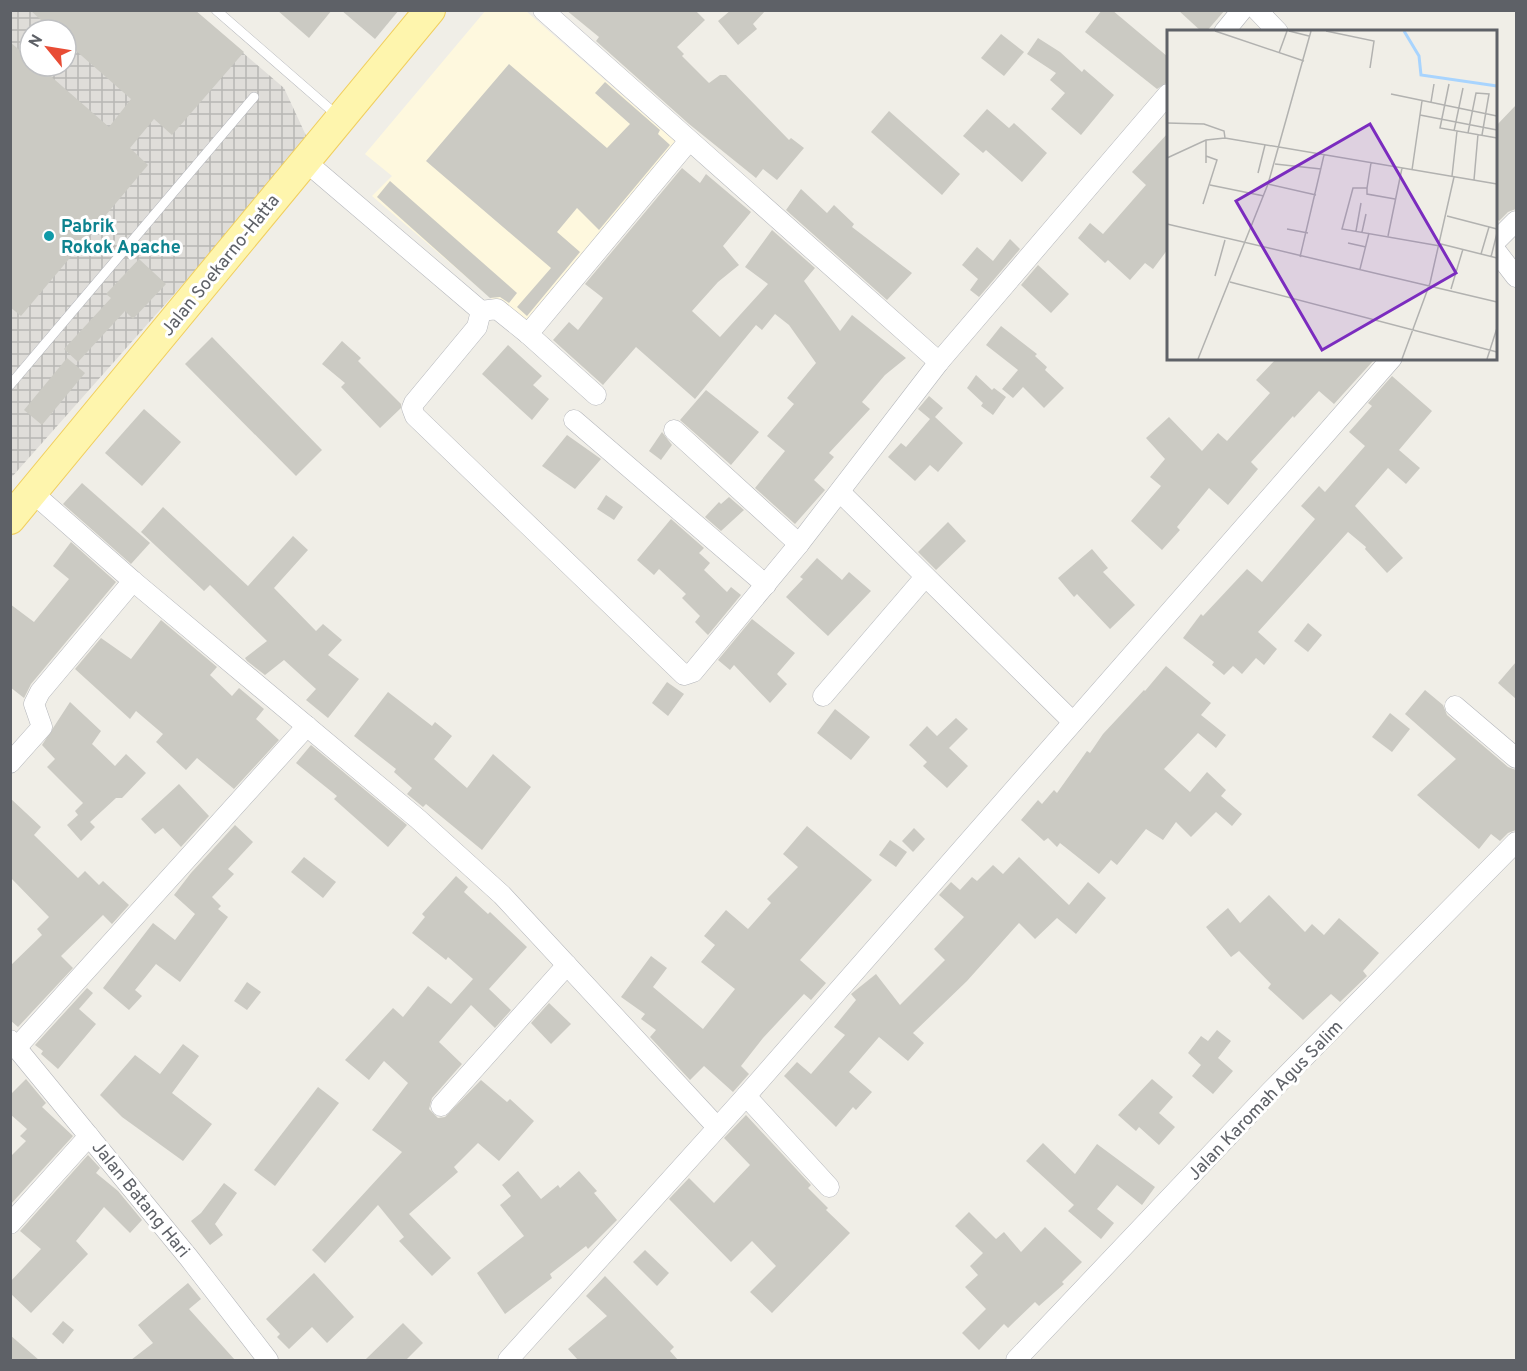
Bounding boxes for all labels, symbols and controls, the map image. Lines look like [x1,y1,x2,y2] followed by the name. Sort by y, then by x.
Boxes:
[18,18,78,78] north arrow
[1167,30,1497,360] inset map
[25,32,48,51] text: N
[157,190,285,341] street label: Jalan Soekarno-Hatta
[61,216,181,260] place label: Pabrik Rokok Apache
[42,229,56,243] marker: Pabrik Rokok Apache
[1183,1016,1349,1186] street label: Jalan Karomah Agus Salim
[86,1137,194,1263] street label: Jalan Batang Hari

